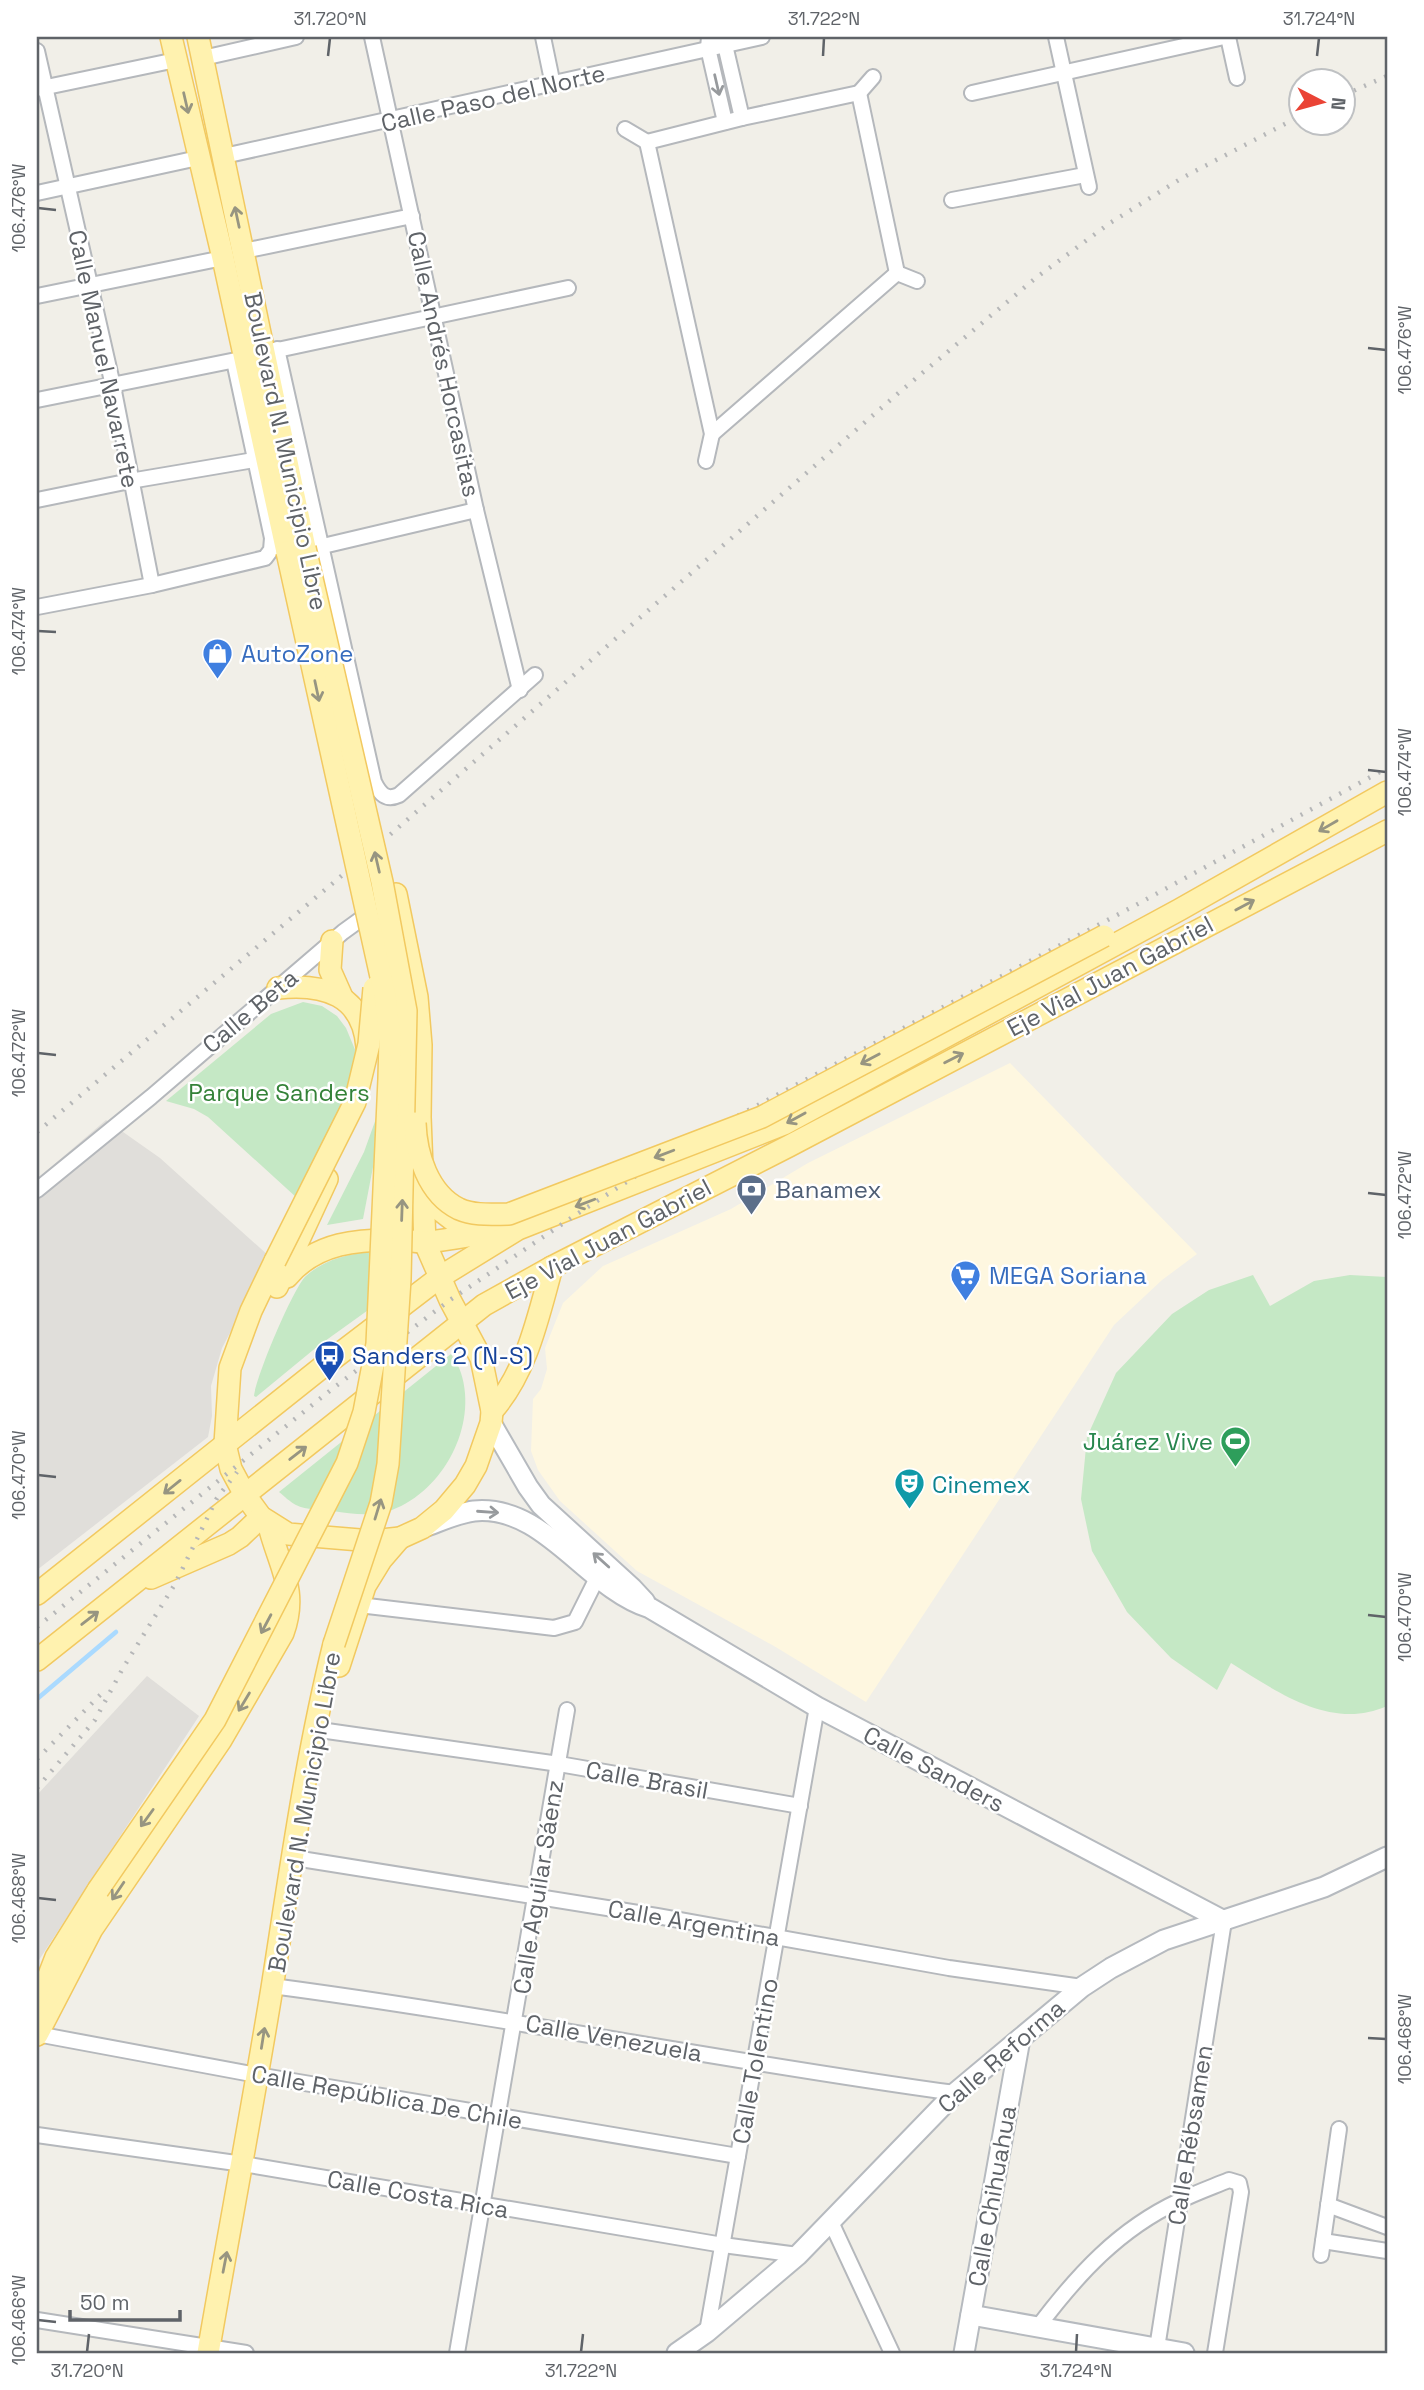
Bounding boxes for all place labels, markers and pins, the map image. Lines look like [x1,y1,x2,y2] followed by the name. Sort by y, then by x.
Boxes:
[201,636,235,680] shop icon: AutoZone
[241,638,354,669] place label: AutoZone
[735,1172,769,1216] bank icon: Banamex
[775,1174,881,1205] place label: Banamex
[949,1258,983,1302] supermarket icon: MEGA Soriana
[989,1260,1147,1291] place label: MEGA Soriana
[312,1338,346,1382] bus stop icon: Sanders 2 (N-S)
[352,1340,533,1371] place label: Sanders 2 (N-S)
[1219,1424,1253,1468] sports icon: Juárez Vive
[1083,1426,1213,1457] place label: Juárez Vive
[892,1467,926,1511] theatre icon: Cinemex
[932,1469,1031,1500] place label: Cinemex

